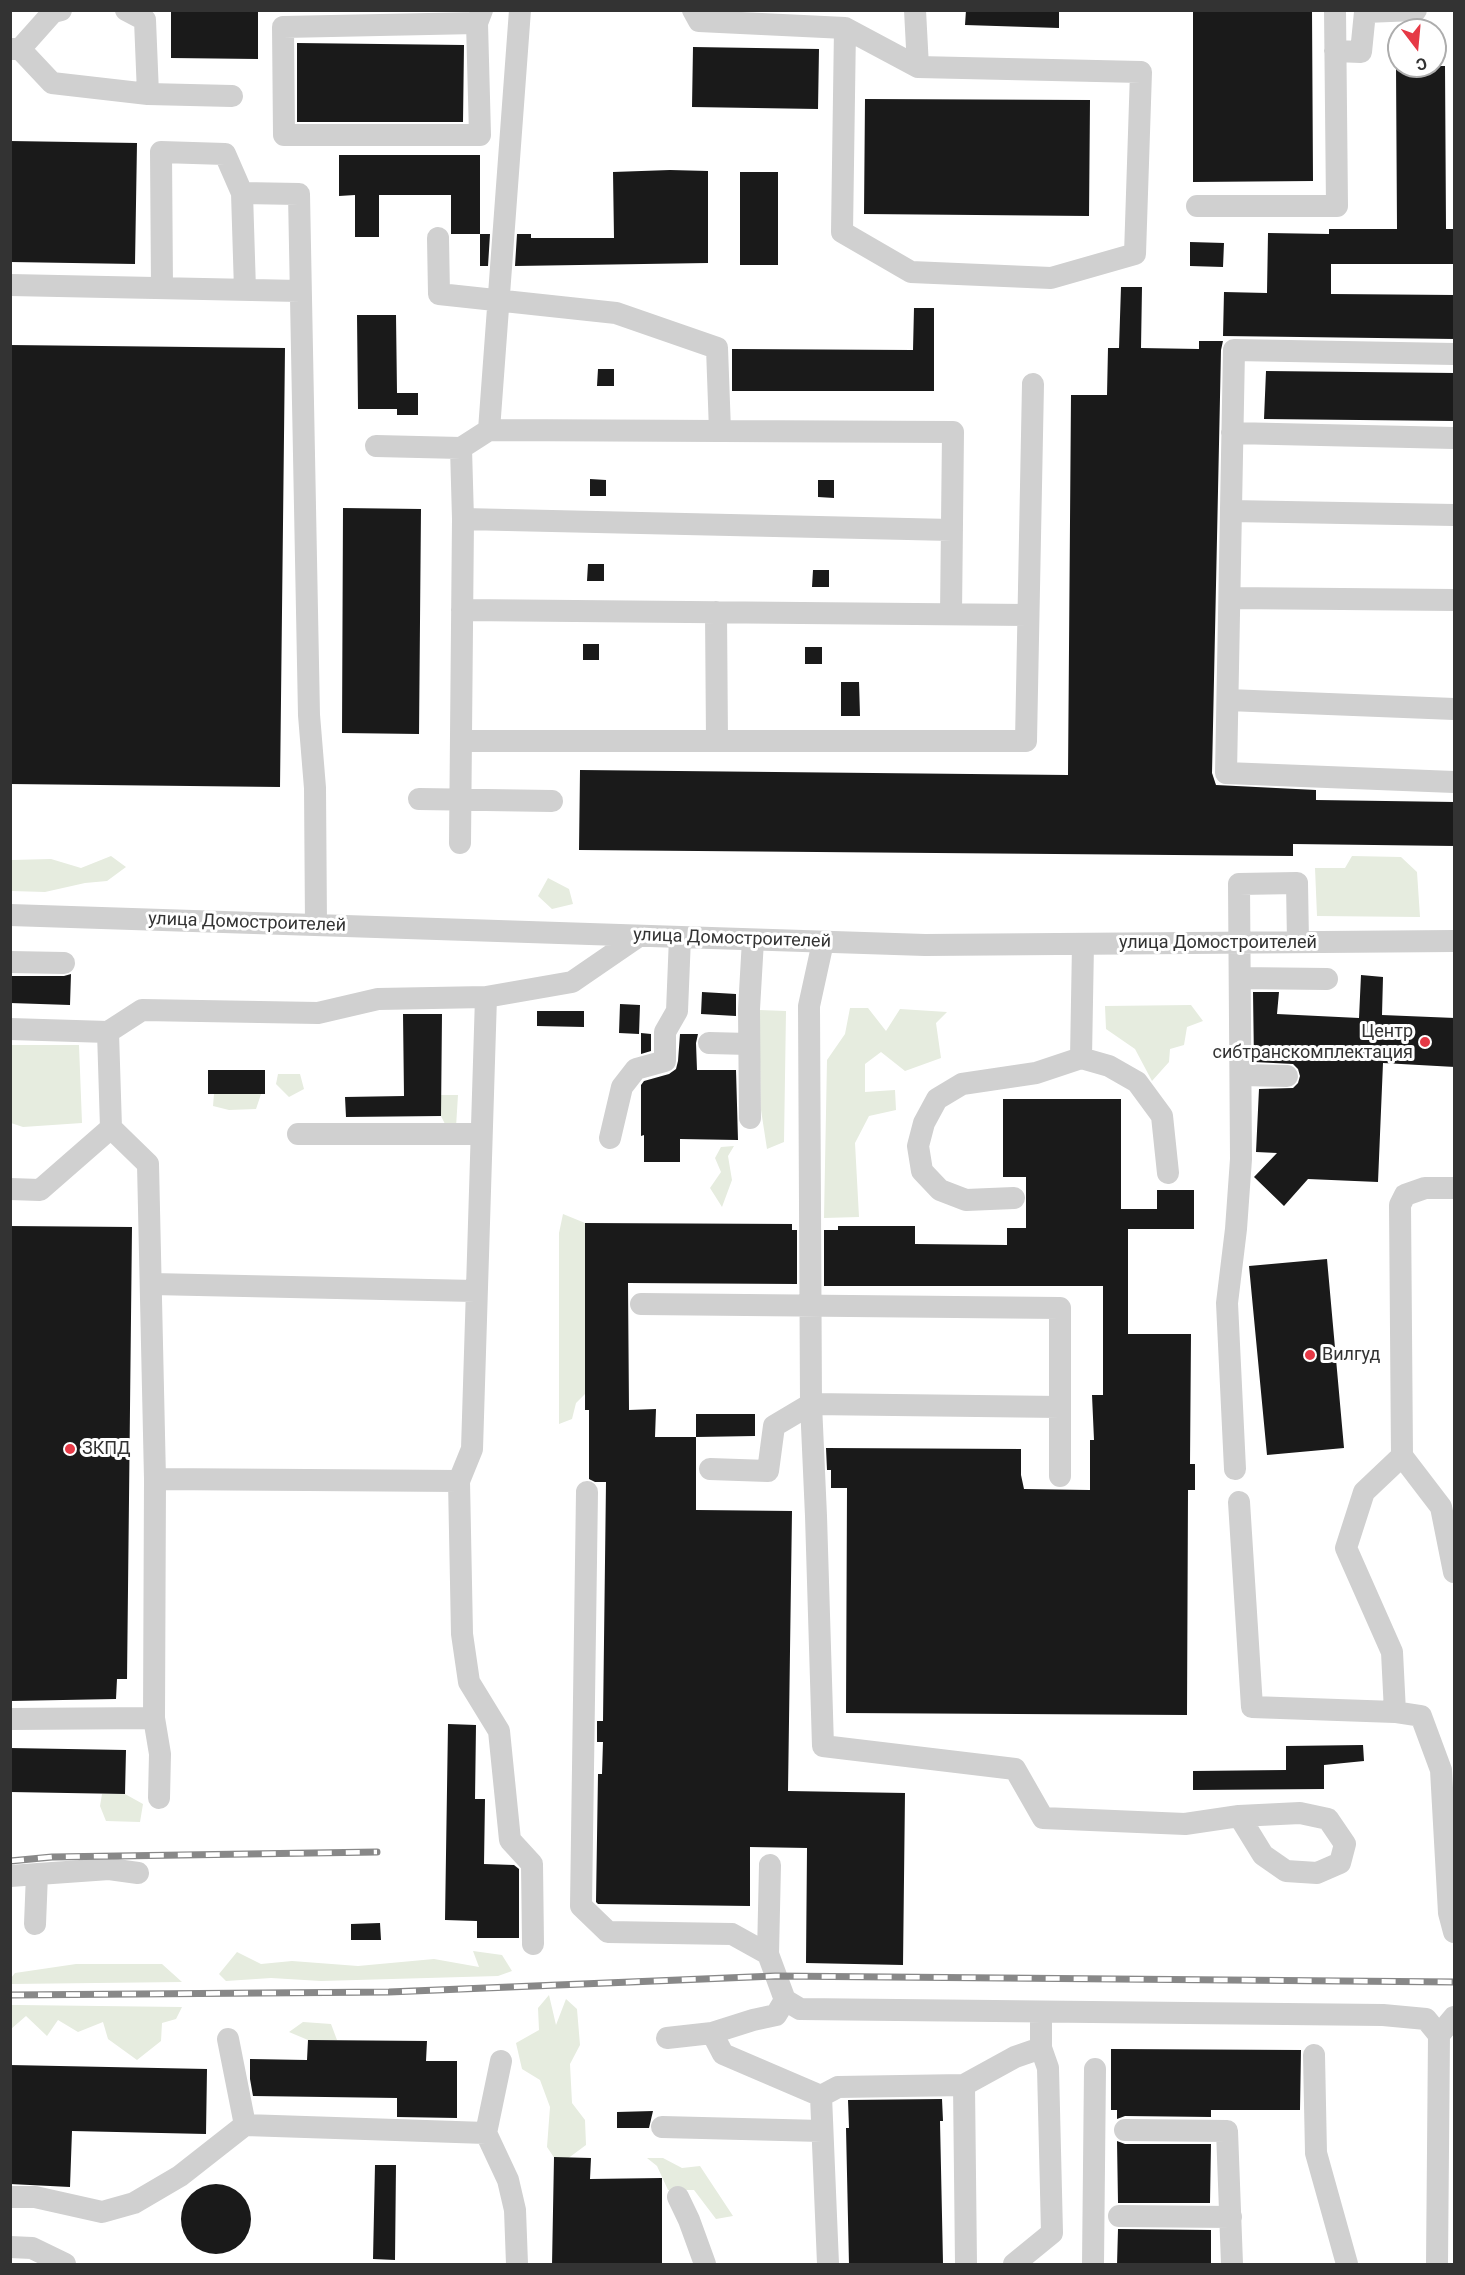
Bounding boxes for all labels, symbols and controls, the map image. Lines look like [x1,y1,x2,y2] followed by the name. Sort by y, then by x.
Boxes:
[1387,18,1447,78] north arrow
[1414,53,1429,74] text: С
[148,909,346,937] street label: улица Домостроителей
[633,925,831,953] street label: улица Домостроителей
[1119,932,1317,954] street label: улица Домостроителей
[1213,1021,1413,1064] place label: Центр сибтранскомплектация
[1418,1035,1432,1049] marker: Центр сибтранскомплектация
[1322,1344,1380,1366] place label: Вилгуд
[1303,1348,1317,1362] marker: Вилгуд
[82,1438,131,1460] place label: ЗКПД
[63,1442,77,1456] marker: ЗКПД

